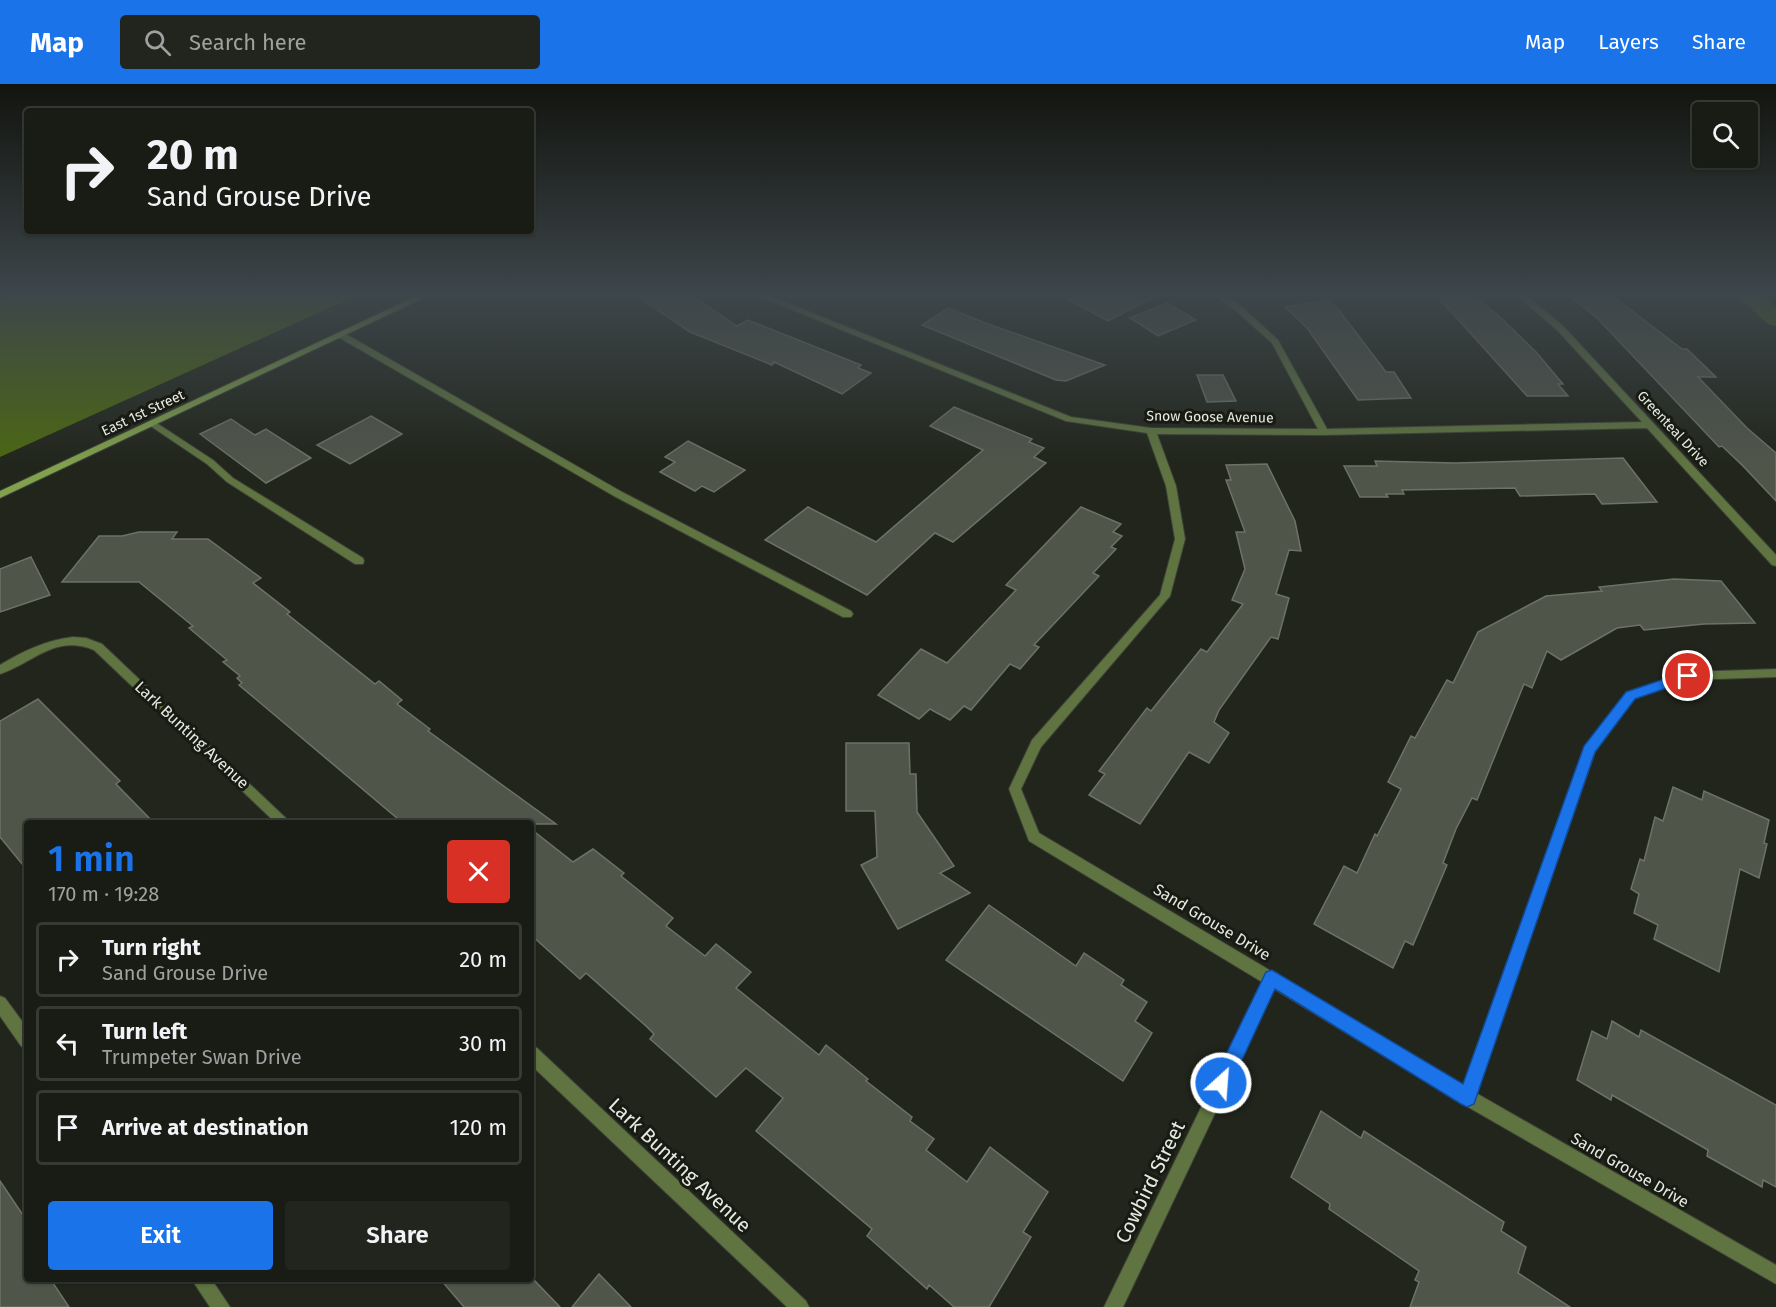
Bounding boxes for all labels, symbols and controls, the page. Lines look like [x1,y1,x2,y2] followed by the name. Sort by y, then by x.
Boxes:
[120,15,540,69] search box
[30,26,84,59] text: Map
[141,26,174,59] icon: search
[189,29,307,56] text: Search here
[1525,29,1565,55] text: Map
[1598,29,1659,55] text: Layers
[1692,29,1746,55] text: Share
[1692,102,1758,168] map controls
[1692,102,1758,168] button: search
[147,130,239,180] text: 20 m
[48,132,126,210] icon: right
[147,181,371,213] text: Sand Grouse Drive
[99,386,188,440] street label: East 1st Street
[1633,387,1713,471] street label: Greenteal Drive
[1146,407,1274,427] street label: Snow Goose Avenue
[1662,650,1713,701] pin
[1671,659,1704,692] icon: arrive
[131,677,253,793] street label: Lark Bunting Avenue
[48,837,135,881] text: 1 min
[447,840,510,903] button: close
[1150,880,1274,964] street label: Sand Grouse Drive
[48,882,159,906] text: 170 m · 19:28
[102,934,201,961] text: Turn right
[51,943,84,976] icon: right
[459,946,507,973] text: 20 m
[102,961,268,985] text: Sand Grouse Drive
[102,1018,187,1045] text: Turn left
[51,1027,84,1060] icon: left
[459,1030,507,1057] text: 30 m
[102,1045,302,1069] text: Trumpeter Swan Drive
[1189,1051,1253,1115] position arrow
[604,1093,756,1237] street label: Lark Bunting Avenue
[51,1111,84,1144] icon: arrive
[102,1114,309,1141] text: Arrive at destination
[450,1114,507,1141] text: 120 m
[1110,1116,1190,1247] street label: Cowbird Street
[1568,1129,1692,1211] street label: Sand Grouse Drive
[48,1201,273,1270] button: Exit
[285,1201,510,1270] button: Share

